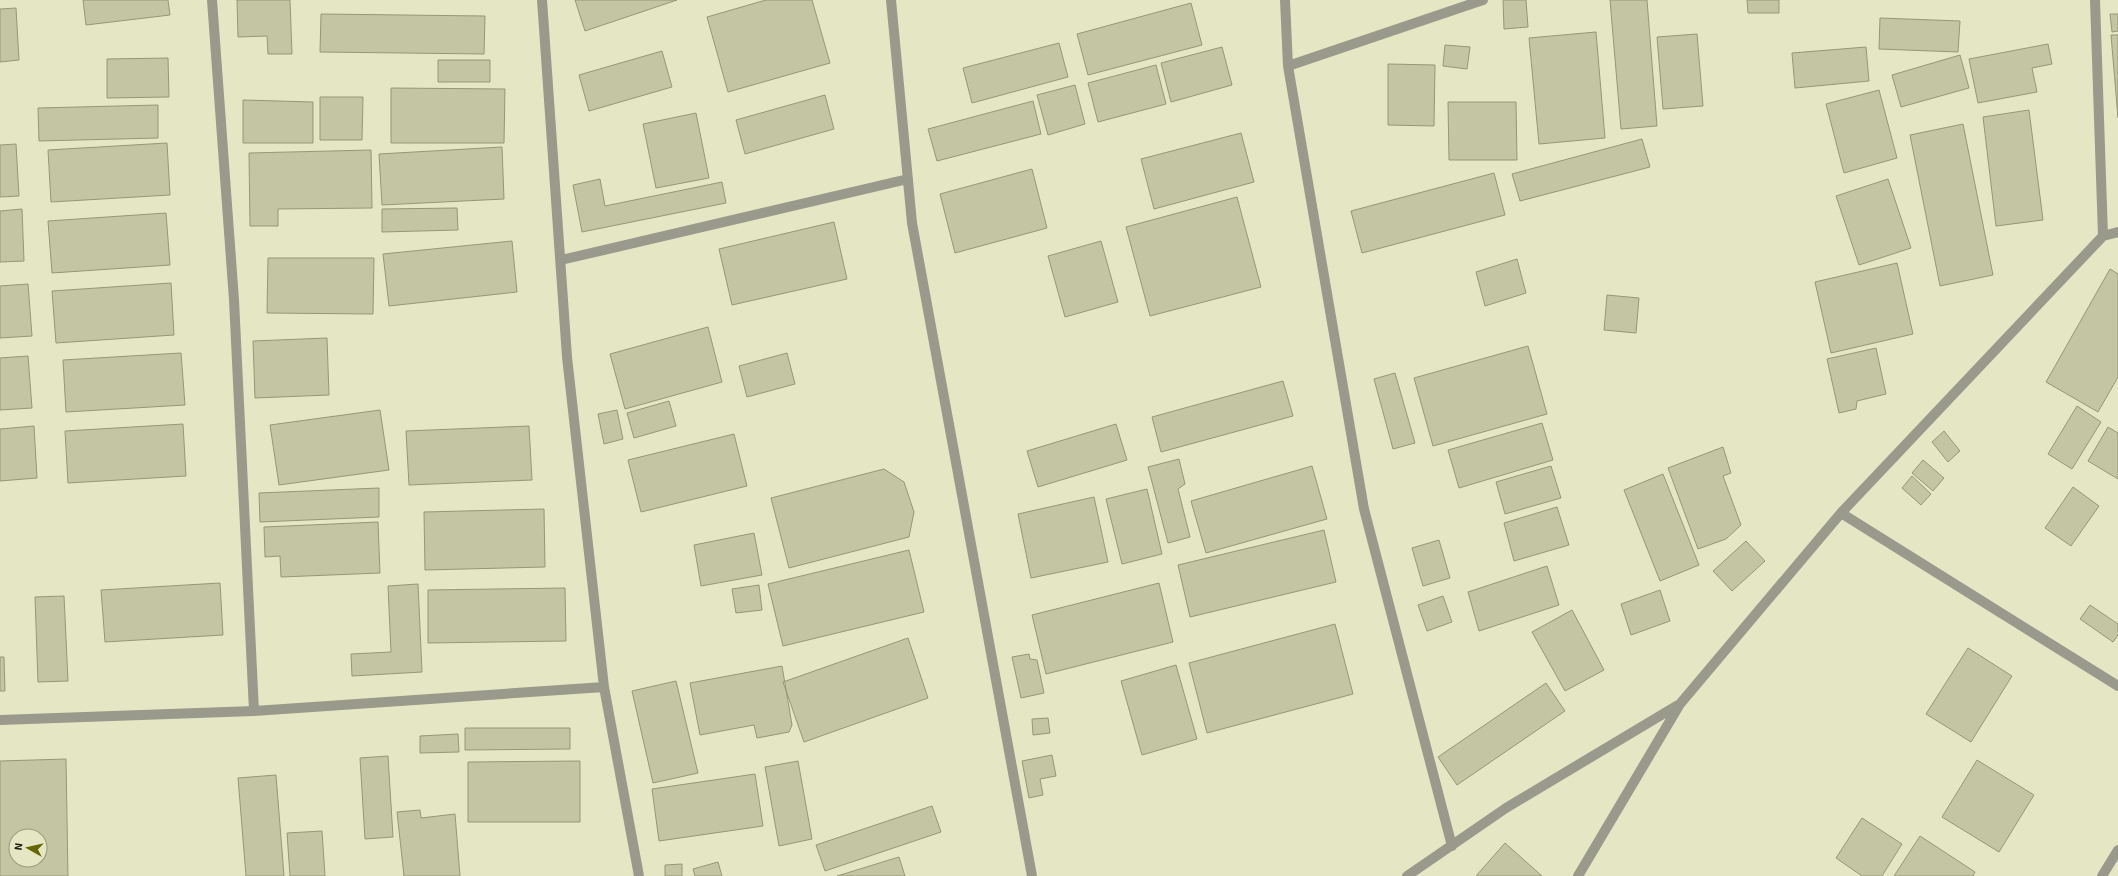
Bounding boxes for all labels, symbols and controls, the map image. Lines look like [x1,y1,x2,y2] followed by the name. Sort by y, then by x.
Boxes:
[8,828,48,868] north arrow
[11,842,27,851] text: N

